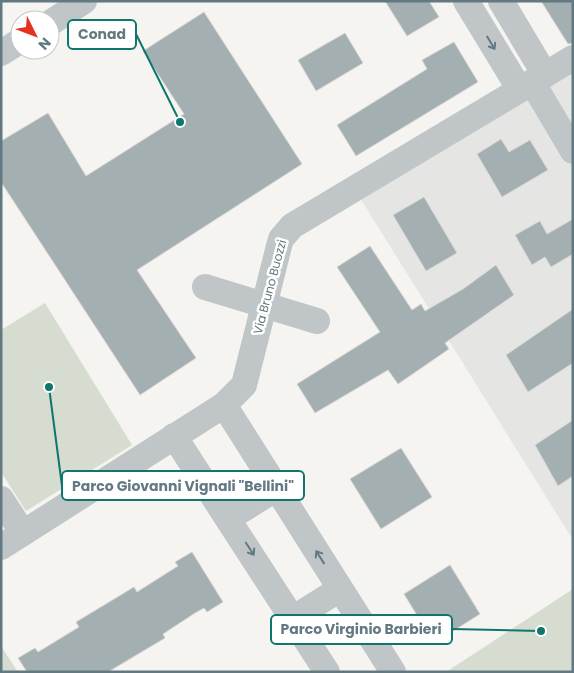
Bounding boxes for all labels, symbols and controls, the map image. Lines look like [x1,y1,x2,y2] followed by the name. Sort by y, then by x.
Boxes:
[10,10,60,60] north arrow
[68,20,136,49] callout: Conad
[78,24,126,44] text: Conad
[34,33,56,54] text: N
[487,36,497,50] one-way arrow
[249,238,290,336] street label: Via Bruno Buozzi
[62,471,304,500] callout: Parco Giovanni Vignali "Bellini"
[72,476,294,496] text: Parco Giovanni Vignali "Bellini"
[245,542,255,556] one-way arrow
[314,550,324,564] one-way arrow
[271,615,452,644] callout: Parco Virginio Barbieri
[280,619,442,639] text: Parco Virginio Barbieri

